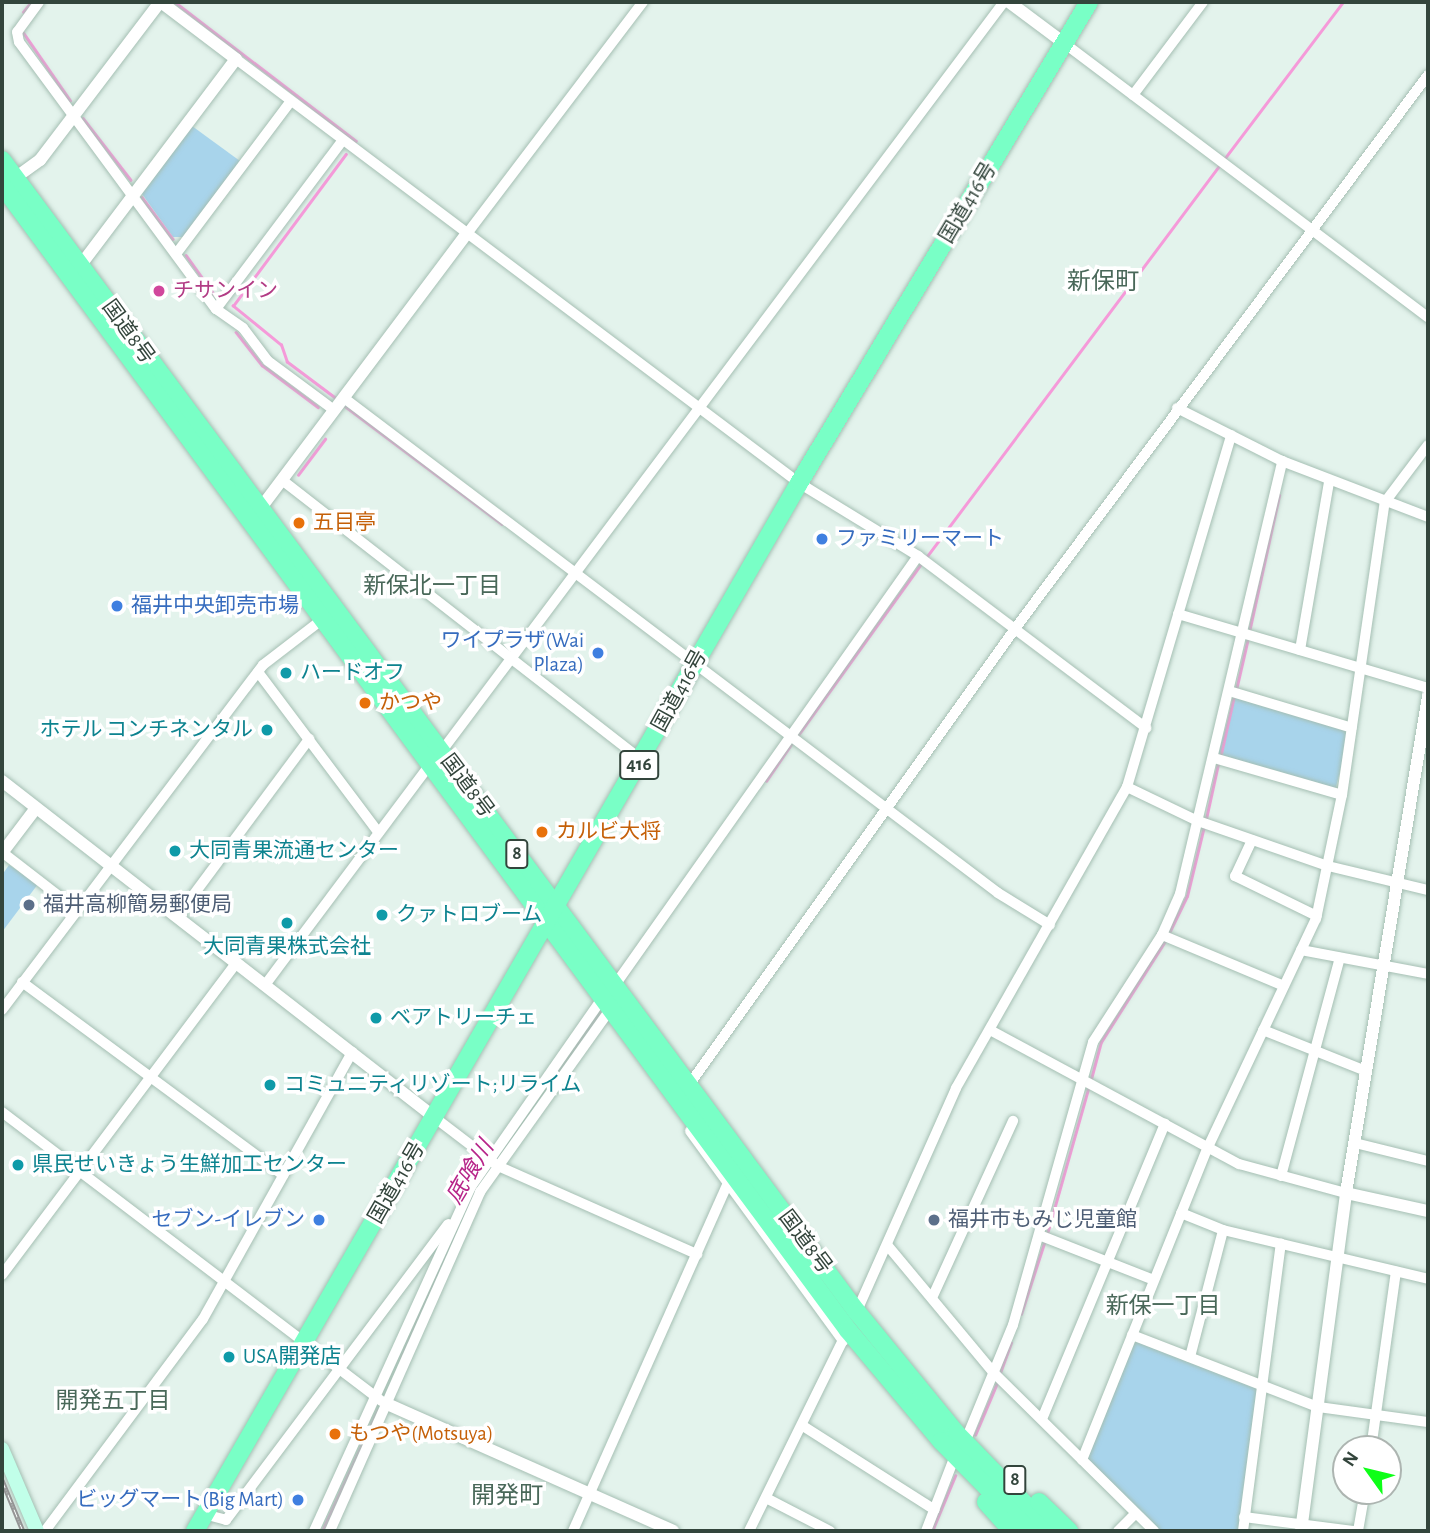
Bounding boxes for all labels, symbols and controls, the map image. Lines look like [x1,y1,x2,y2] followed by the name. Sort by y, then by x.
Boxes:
[934,158,1002,248] street label: 国道416号
[1067,269,1139,297] district label: 新保町
[173,278,278,304] place label: チサンイン
[151,283,167,299] marker: チサンイン
[96,295,160,369] street label: 国道8号
[313,510,376,536] place label: 五目亭
[291,515,307,531] marker: 五目亭
[836,526,1004,552] place label: ファミリーマート
[814,531,830,547] marker: ファミリーマート
[363,573,501,601] district label: 新保北一丁目
[131,593,299,619] place label: 福井中央卸売市場
[109,598,125,614] marker: 福井中央卸売市場
[441,628,584,678] place label: ワイプラザ(Wai Plaza)
[590,645,606,661] marker: ワイプラザ(Wai Plaza)
[647,645,713,737] street label: 国道416号
[300,660,405,686] place label: ハードオフ
[278,665,294,681] marker: ハードオフ
[379,690,442,716] place label: かつや
[357,695,373,711] marker: かつや
[40,717,253,743] place label: ホテル コンチネンタル
[259,722,275,738] marker: ホテル コンチネンタル
[435,749,499,823] street label: 国道8号
[618,750,660,780] road number: 416
[556,819,661,845] place label: カルビ大将
[534,824,550,840] marker: カルビ大将
[189,838,399,864] place label: 大同青果流通センター
[505,838,529,870] road number: 8
[167,843,183,859] marker: 大同青果流通センター
[43,892,232,918] place label: 福井高柳簡易郵便局
[21,897,37,913] marker: 福井高柳簡易郵便局
[396,902,543,928] place label: クァトロブーム
[374,907,390,923] marker: クァトロブーム
[279,915,295,931] marker: 大同青果株式会社
[203,934,371,960] place label: 大同青果株式会社
[390,1005,537,1031] place label: ベアトリーチェ
[368,1010,384,1026] marker: ベアトリーチェ
[284,1072,583,1098] place label: コミュニティリゾート;リライム
[262,1077,278,1093] marker: コミュニティリゾート;リライム
[441,1136,501,1210] water label: 底喰川
[364,1138,430,1228] street label: 国道416号
[32,1152,347,1178] place label: 県民せいきょう生鮮加工センター
[10,1157,26,1173] marker: 県民せいきょう生鮮加工センター
[773,1205,837,1279] street label: 国道8号
[152,1207,305,1233] place label: セブン-イレブン
[948,1207,1137,1233] place label: 福井市もみじ児童館
[311,1212,327,1228] marker: セブン-イレブン
[926,1212,942,1228] marker: 福井市もみじ児童館
[1106,1293,1220,1321] district label: 新保一丁目
[243,1344,341,1370] place label: USA開発店
[221,1349,237,1365] marker: USA開発店
[56,1388,170,1416] district label: 開発五丁目
[349,1421,494,1447] place label: もつや(Motsuya)
[327,1426,343,1442] marker: もつや(Motsuya)
[1332,1435,1402,1505] north arrow
[1339,1448,1362,1470] text: N
[1003,1464,1027,1496] road number: 8
[471,1483,543,1511] district label: 開発町
[76,1487,284,1513] place label: ビッグマート(Big Mart)
[290,1492,306,1508] marker: ビッグマート(Big Mart)

